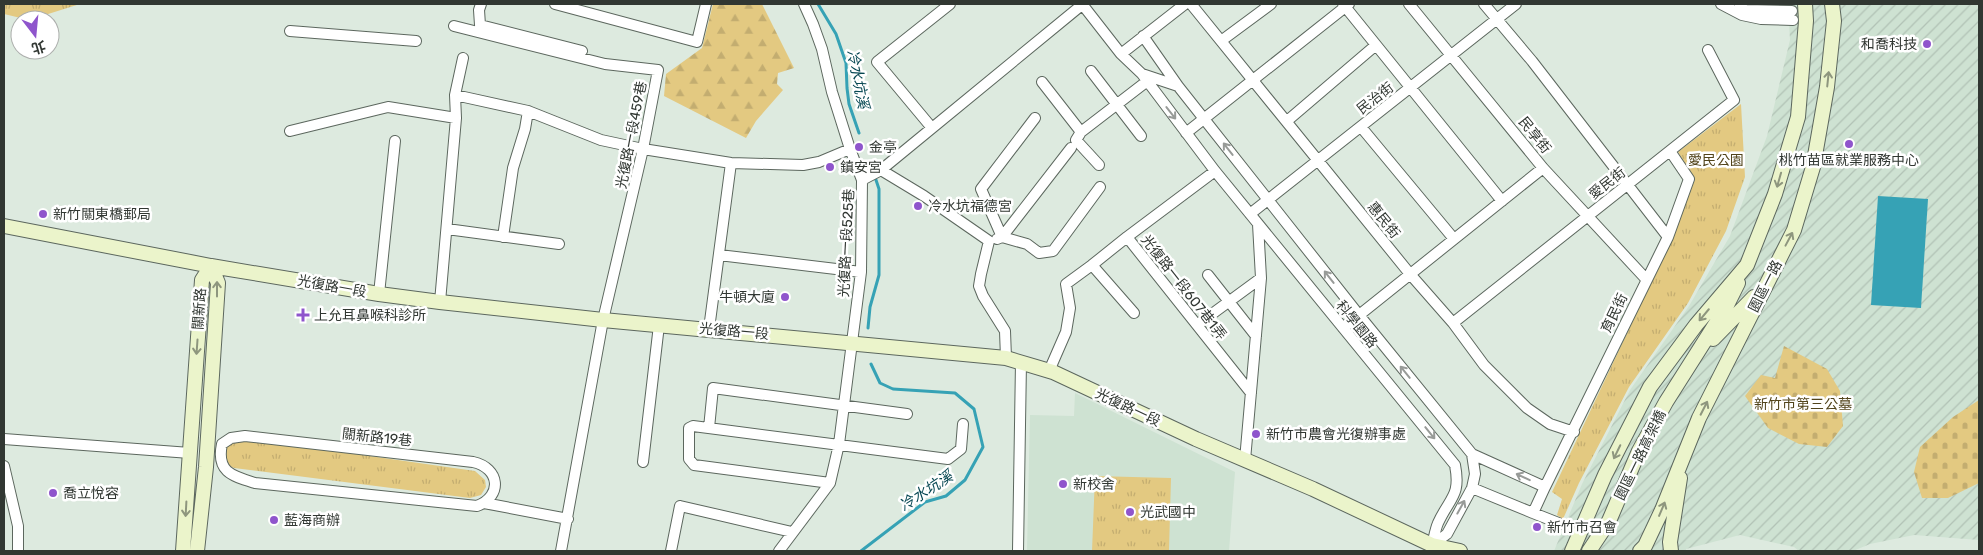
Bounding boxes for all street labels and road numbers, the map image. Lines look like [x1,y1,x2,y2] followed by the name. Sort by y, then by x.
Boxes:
[1354,79,1397,118] street label: 民治街
[613,80,650,190] street label: 光復路一段459巷
[1515,114,1554,157] street label: 民享街
[1586,164,1629,203] street label: 愛民街
[835,188,858,298] street label: 光復路一段525巷
[1364,199,1403,242] street label: 惠民街
[1137,231,1230,343] street label: 光復路一段607巷1弄
[1745,257,1786,315] street label: 園區一路
[296,272,368,301] street label: 光復路一段
[190,287,209,331] street label: 關新路
[1598,291,1631,336] street label: 育民街
[1332,297,1381,351] street label: 科學園路
[698,320,770,343] street label: 光復路一段
[1092,385,1163,430] street label: 光復路一段
[1611,407,1670,503] street label: 園區一路高架橋
[341,425,413,450] street label: 關新路19巷

